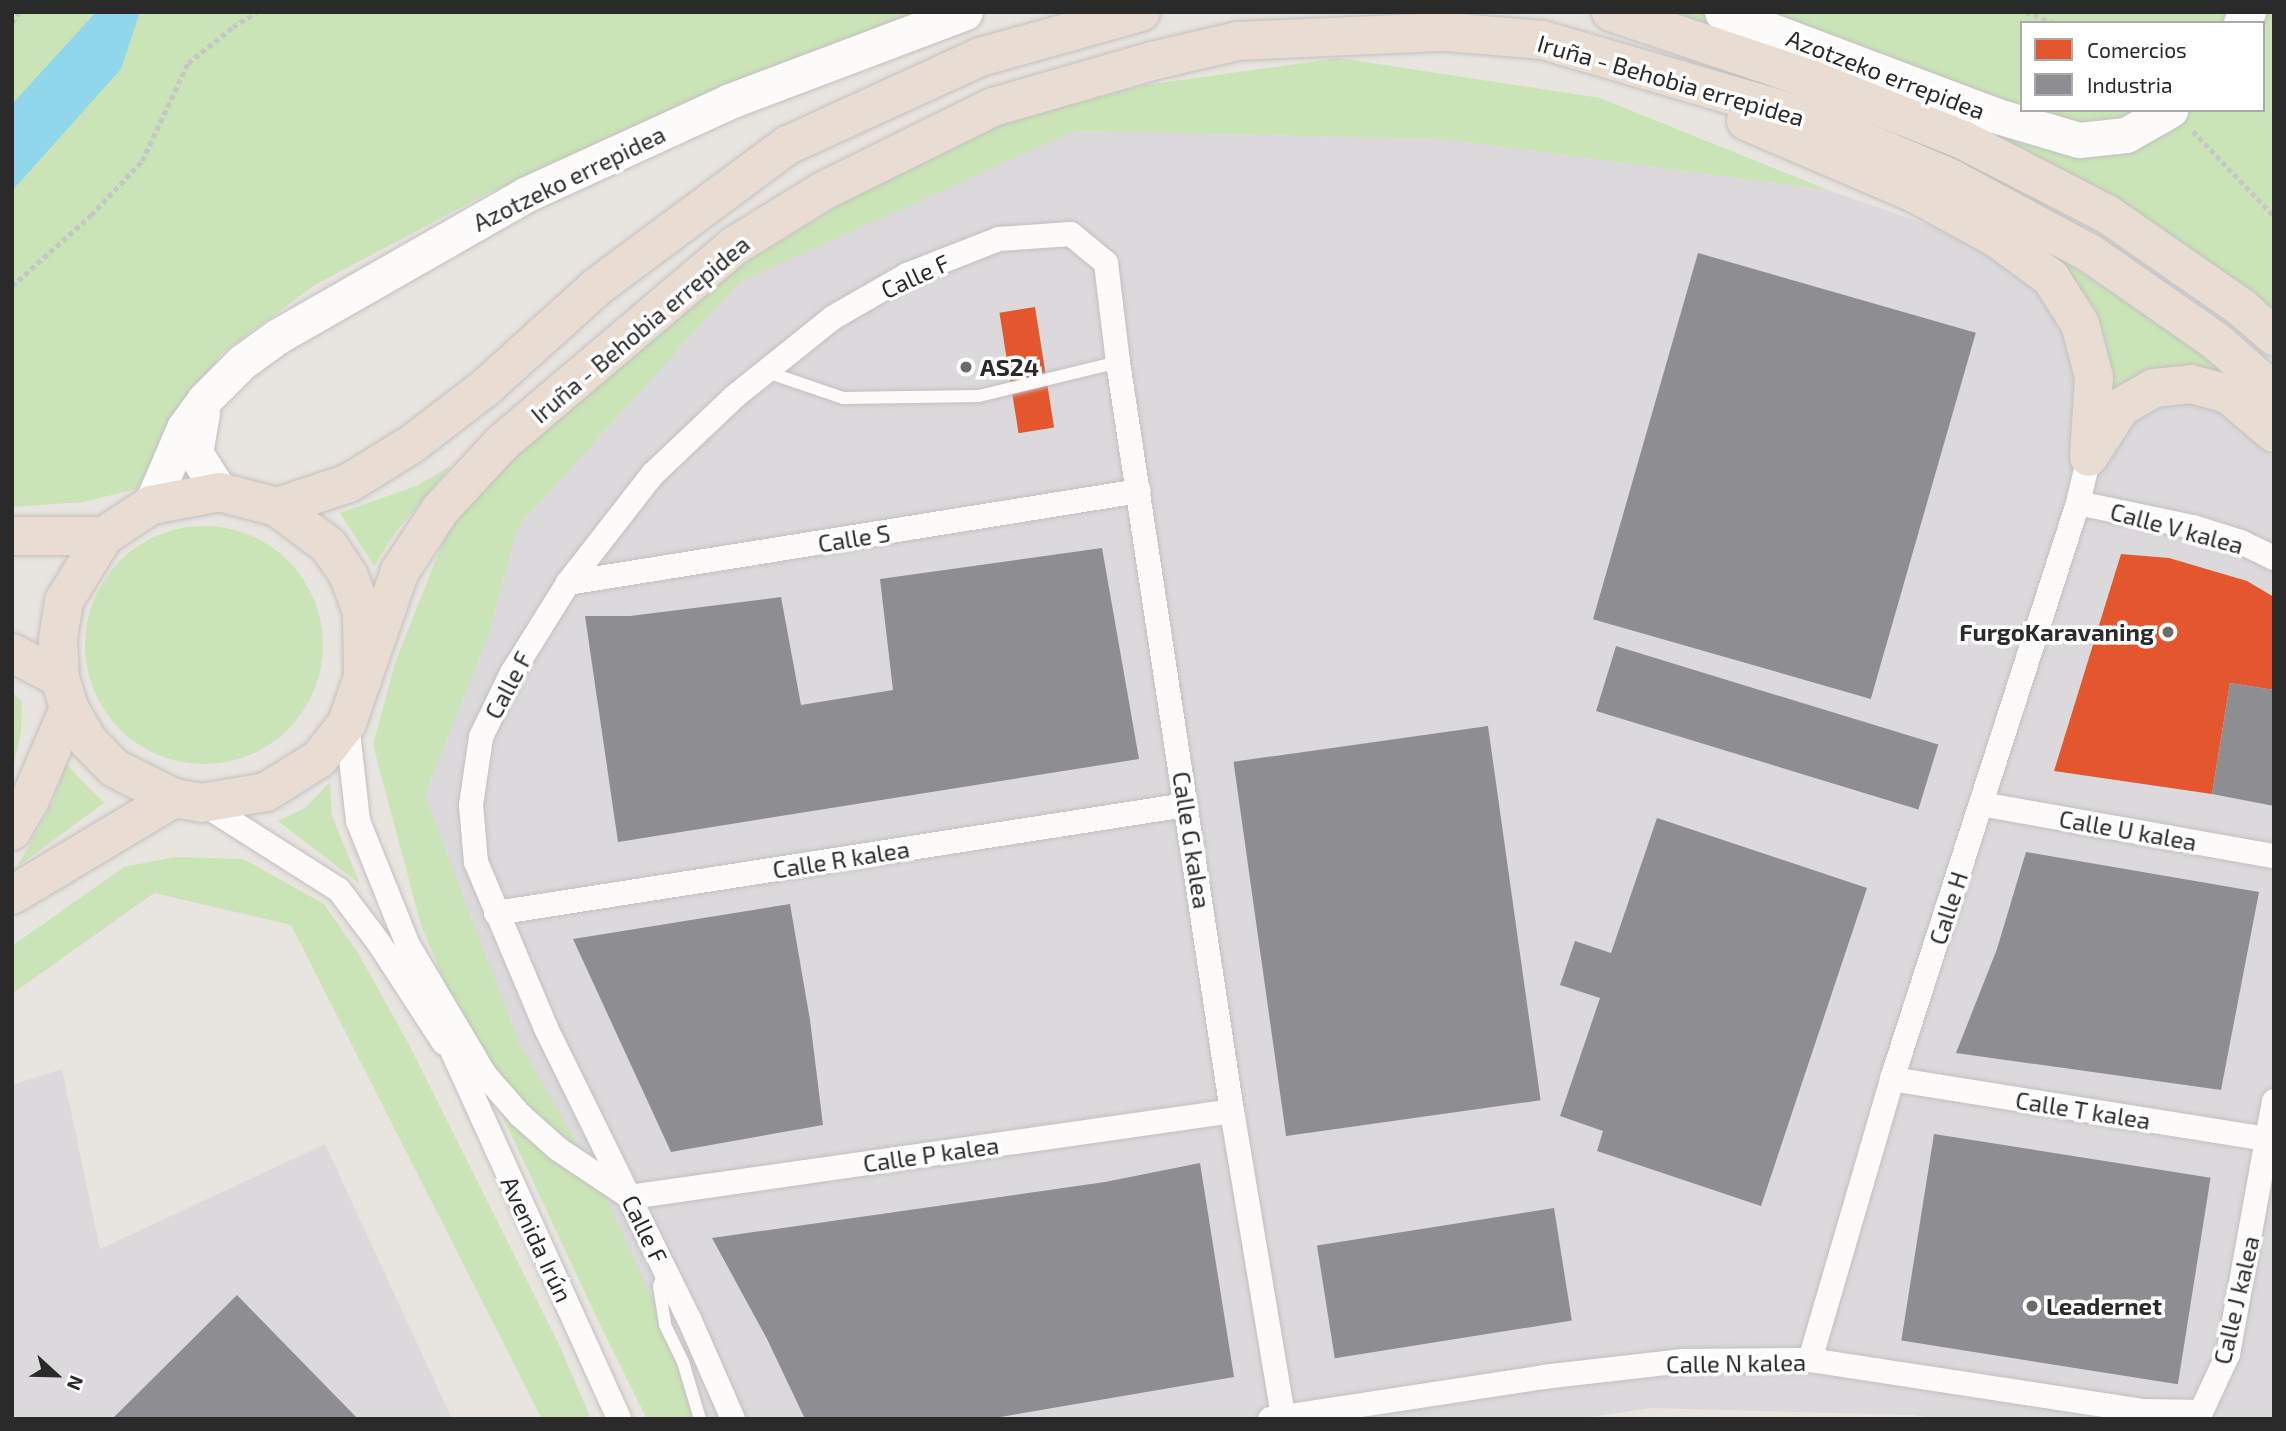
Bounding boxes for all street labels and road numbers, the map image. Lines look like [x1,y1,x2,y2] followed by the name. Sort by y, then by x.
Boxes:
[1783,23,1989,125] street label: Azotzeko errepidea
[1534,28,1808,132] street label: Iruña - Behobia errepidea
[468,119,670,237] street label: Azotzeko errepidea
[525,229,755,429] street label: Iruña - Behobia errepidea
[876,248,954,304] street label: Calle F
[2107,496,2247,560] street label: Calle V kalea
[816,518,892,558] street label: Calle S
[478,646,538,724] street label: Calle F
[1167,769,1217,911] street label: Calle G kalea
[2057,804,2199,856] street label: Calle U kalea
[771,834,911,884] street label: Calle R kalea
[1923,868,1973,948] street label: Calle H
[2013,1085,2153,1135] street label: Calle T kalea
[861,1130,1001,1178] street label: Calle P kalea
[495,1171,579,1307] street label: Avenida Irún
[616,1190,674,1268] street label: Calle F
[2207,1233,2265,1367] street label: Calle J kalea
[1666,1347,1806,1379] street label: Calle N kalea

